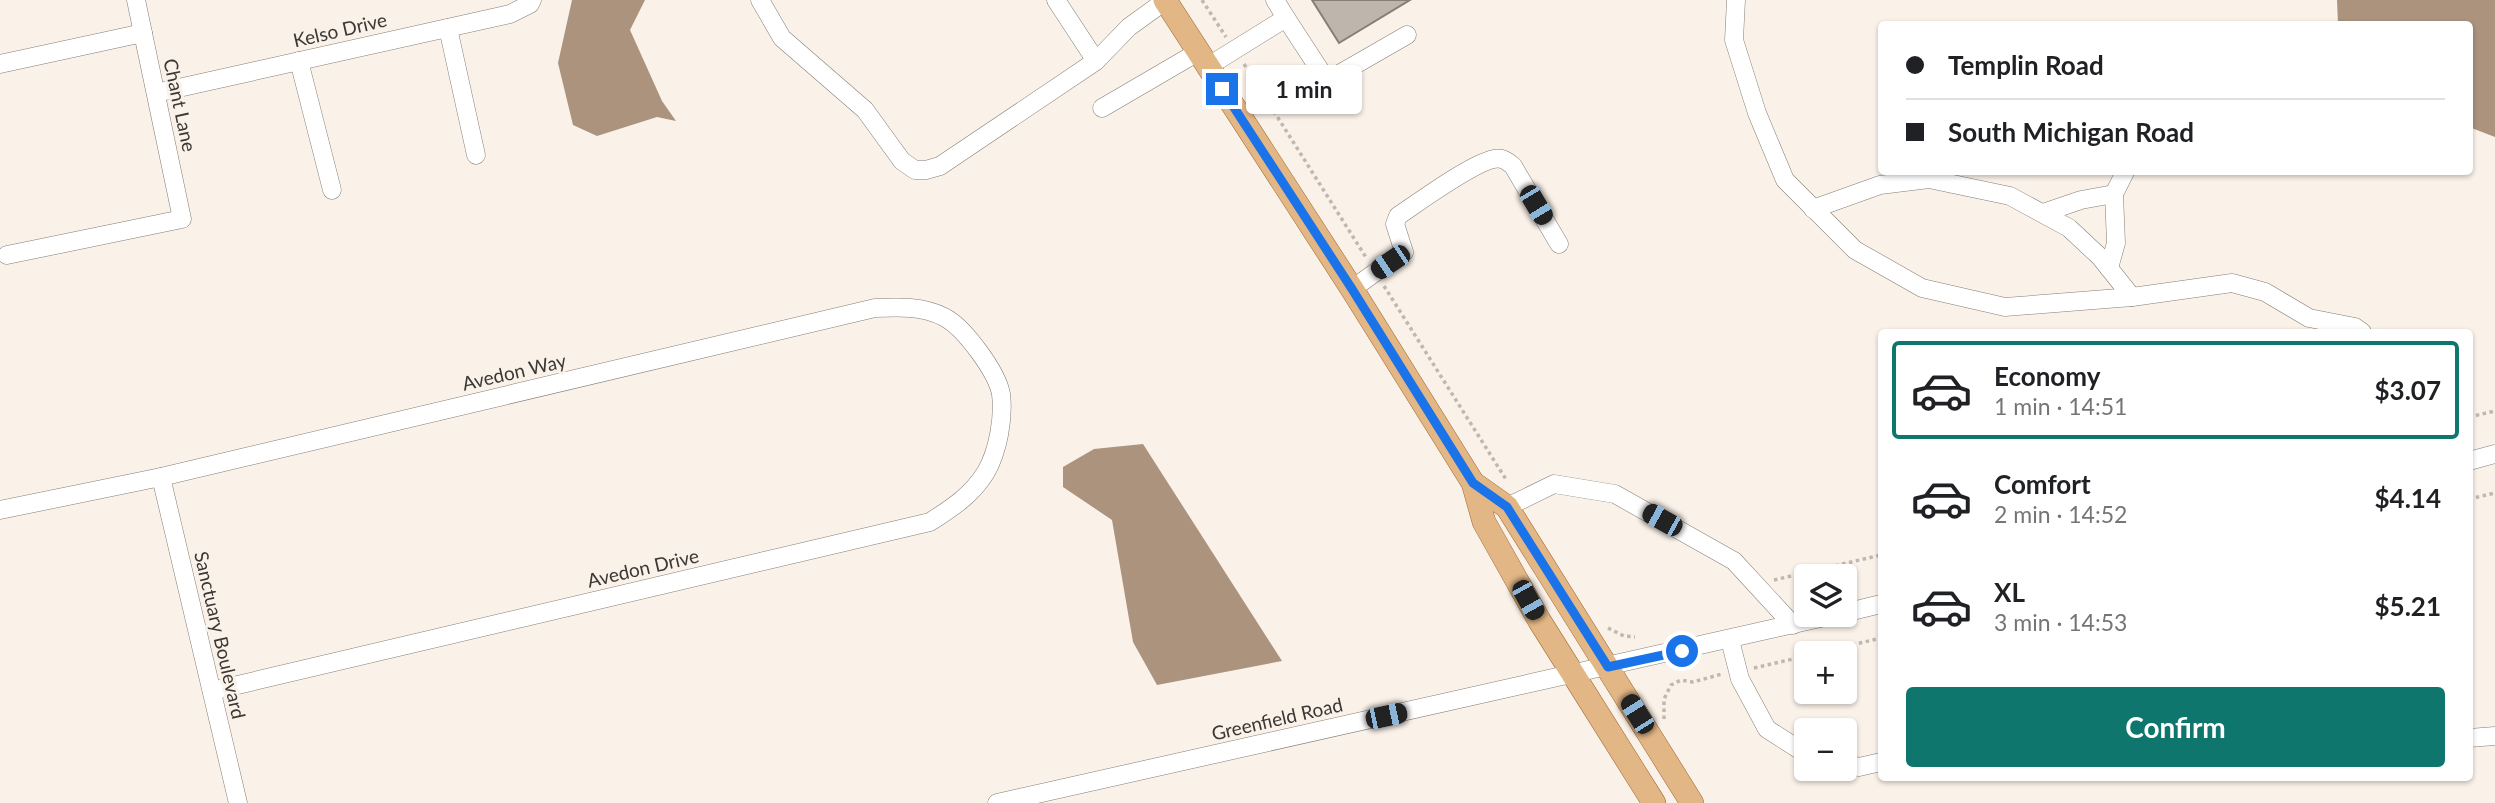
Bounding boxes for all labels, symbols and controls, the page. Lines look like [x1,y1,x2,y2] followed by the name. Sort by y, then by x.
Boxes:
[291,8,389,51] street label: Kelso Drive
[1948,49,2104,81] text: Templin Road
[159,56,202,154] street label: Chant Lane
[1246,64,1362,114] callout: 1 min
[1206,73,1238,105] route end
[1275,75,1333,103] text: 1 min
[1948,116,2194,148] text: South Michigan Road
[1517,182,1556,228] car
[1367,242,1414,282] car
[460,348,568,395] street label: Avedon Way
[1910,359,1973,422] icon: car
[1994,360,2100,392] text: Economy
[2375,374,2441,406] text: $3.07
[1994,392,2127,420] text: 1 min · 14:51
[1910,467,1973,530] icon: car
[1994,468,2091,500] text: Comfort
[2375,482,2441,514] text: $4.14
[1994,500,2127,528] text: 2 min · 14:52
[1639,501,1686,539] car
[585,544,701,592] street label: Avedon Drive
[190,549,251,721] street label: Sanctuary Boulevard
[1794,564,1857,781] map controls
[1794,564,1857,627] button: layers
[1910,575,1973,638] icon: car
[1994,576,2025,608] text: XL
[1509,577,1548,623] car
[2375,590,2441,622] text: $5.21
[1994,608,2127,636] text: 3 min · 14:53
[1666,635,1698,667] route start
[1794,641,1857,704] button: +
[1906,687,2445,767] button: Confirm
[1617,691,1658,737] car
[1209,692,1345,745] street label: Greenfield Road
[1364,701,1409,731] car
[1794,718,1857,781] button: −

